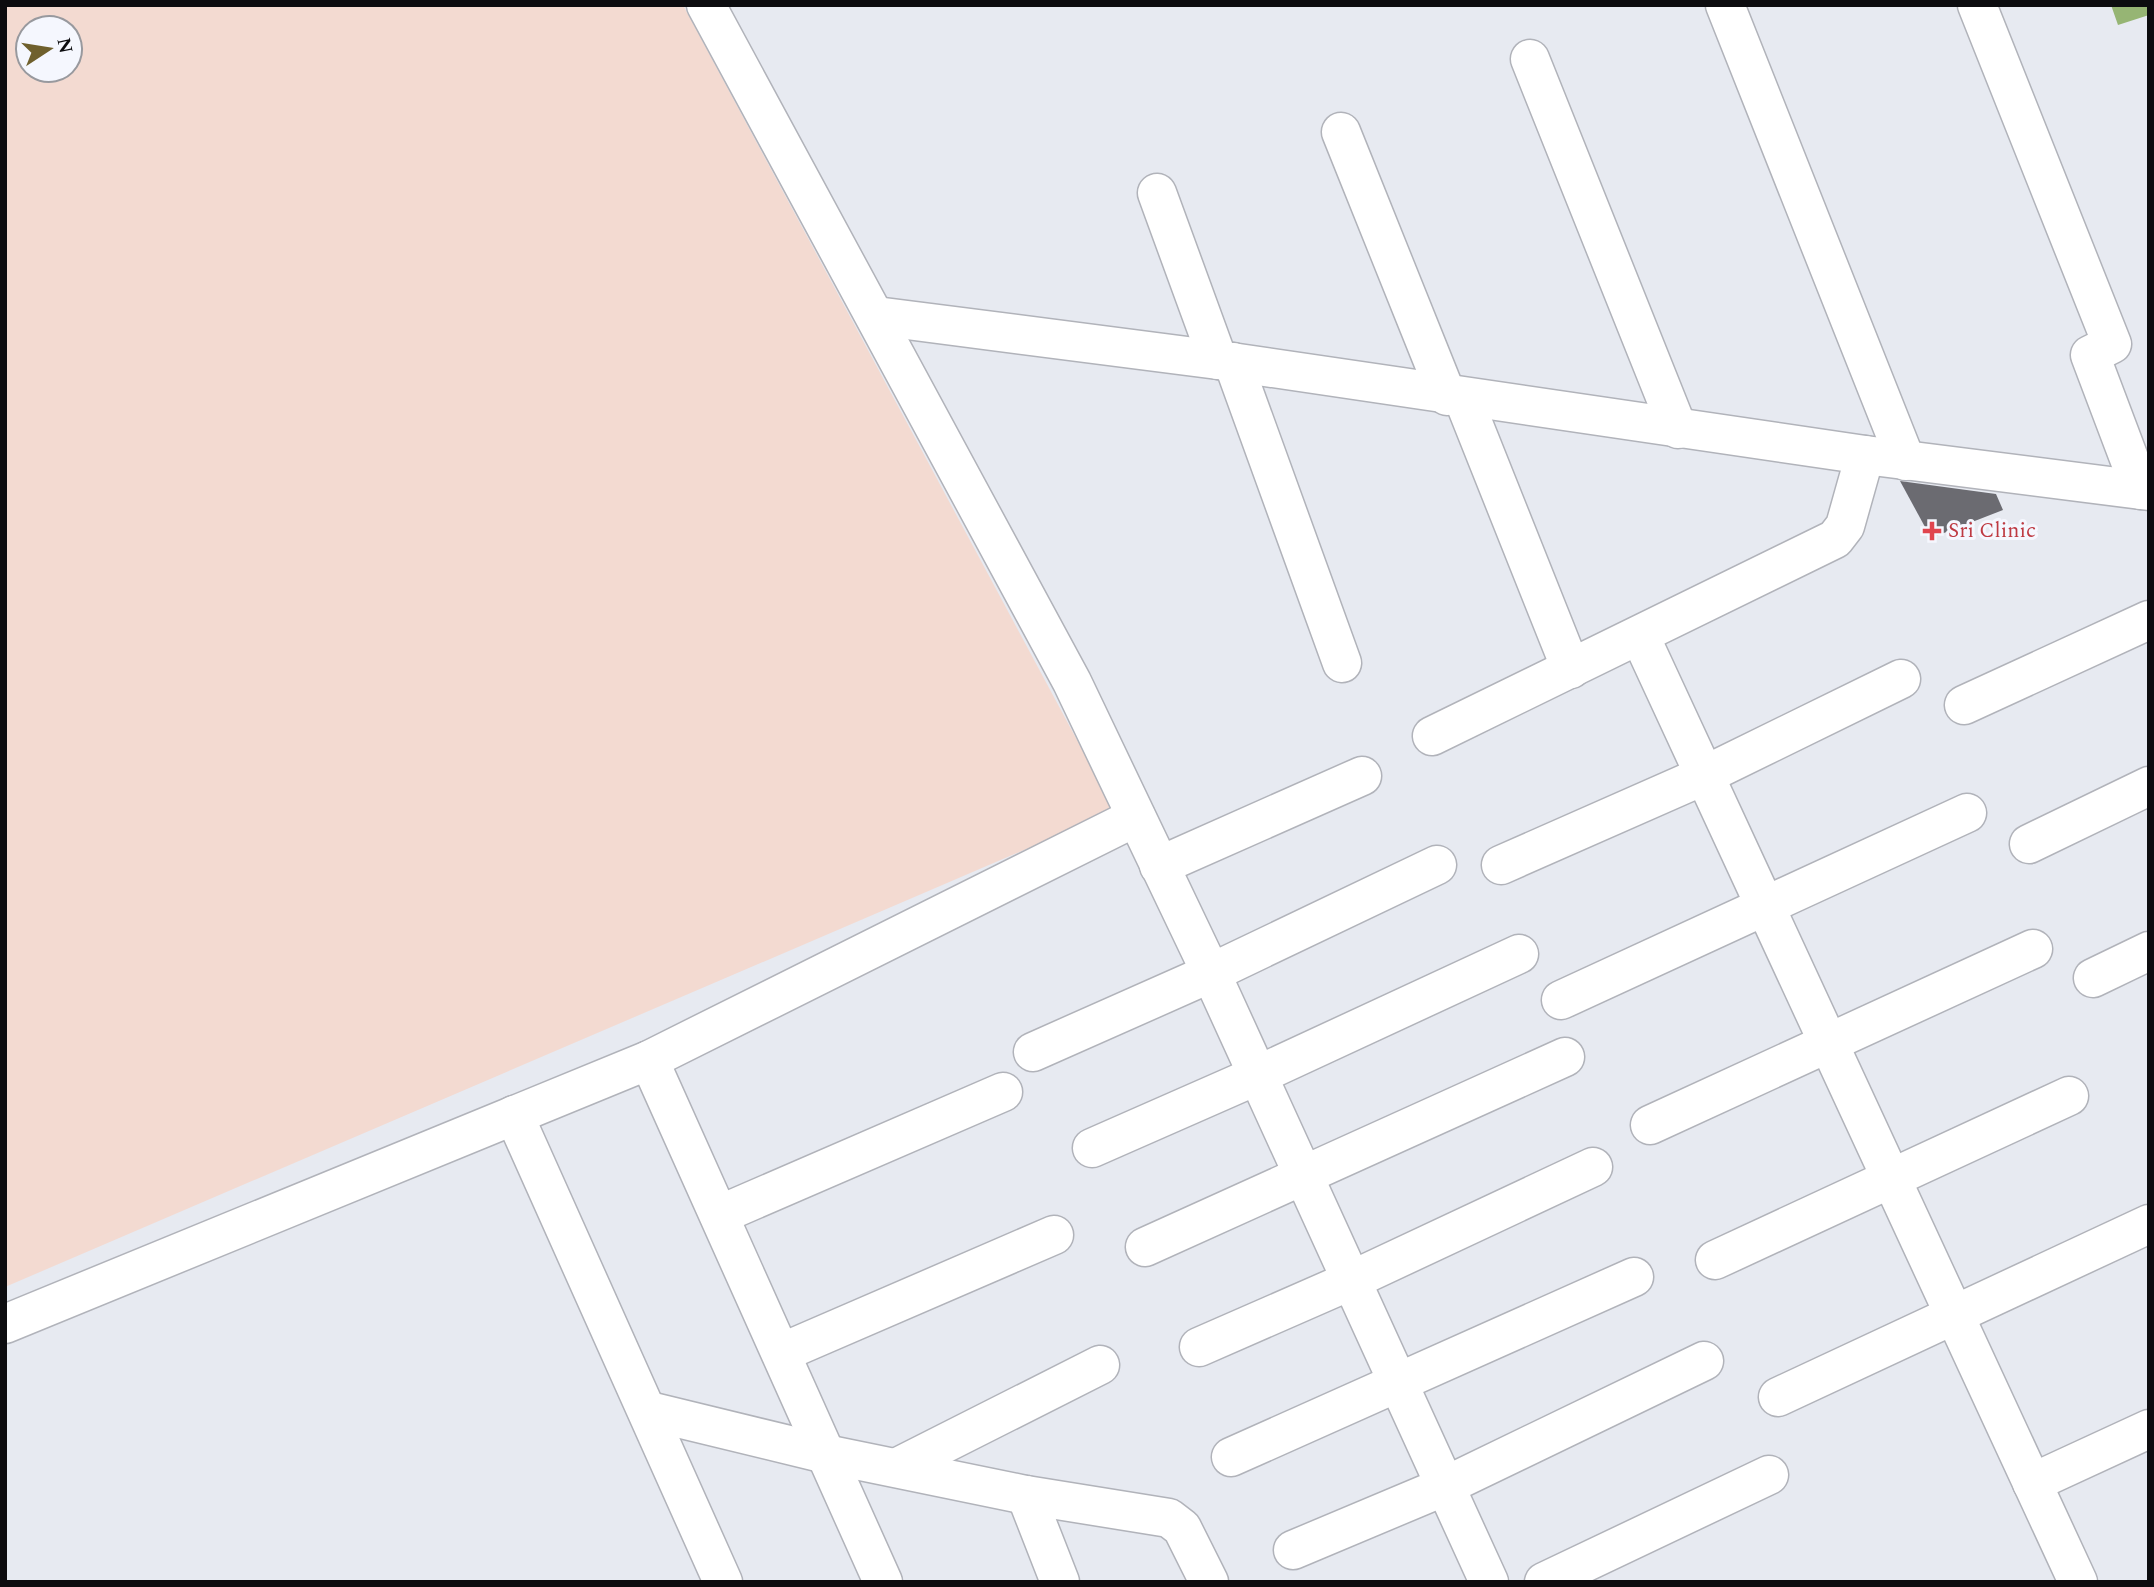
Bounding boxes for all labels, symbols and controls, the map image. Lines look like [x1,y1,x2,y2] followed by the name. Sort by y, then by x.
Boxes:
[14,14,84,84] north arrow
[48,35,80,56] text: N
[1948,515,2036,547] place label: Sri Clinic
[1922,521,1942,541] marker: Sri Clinic

